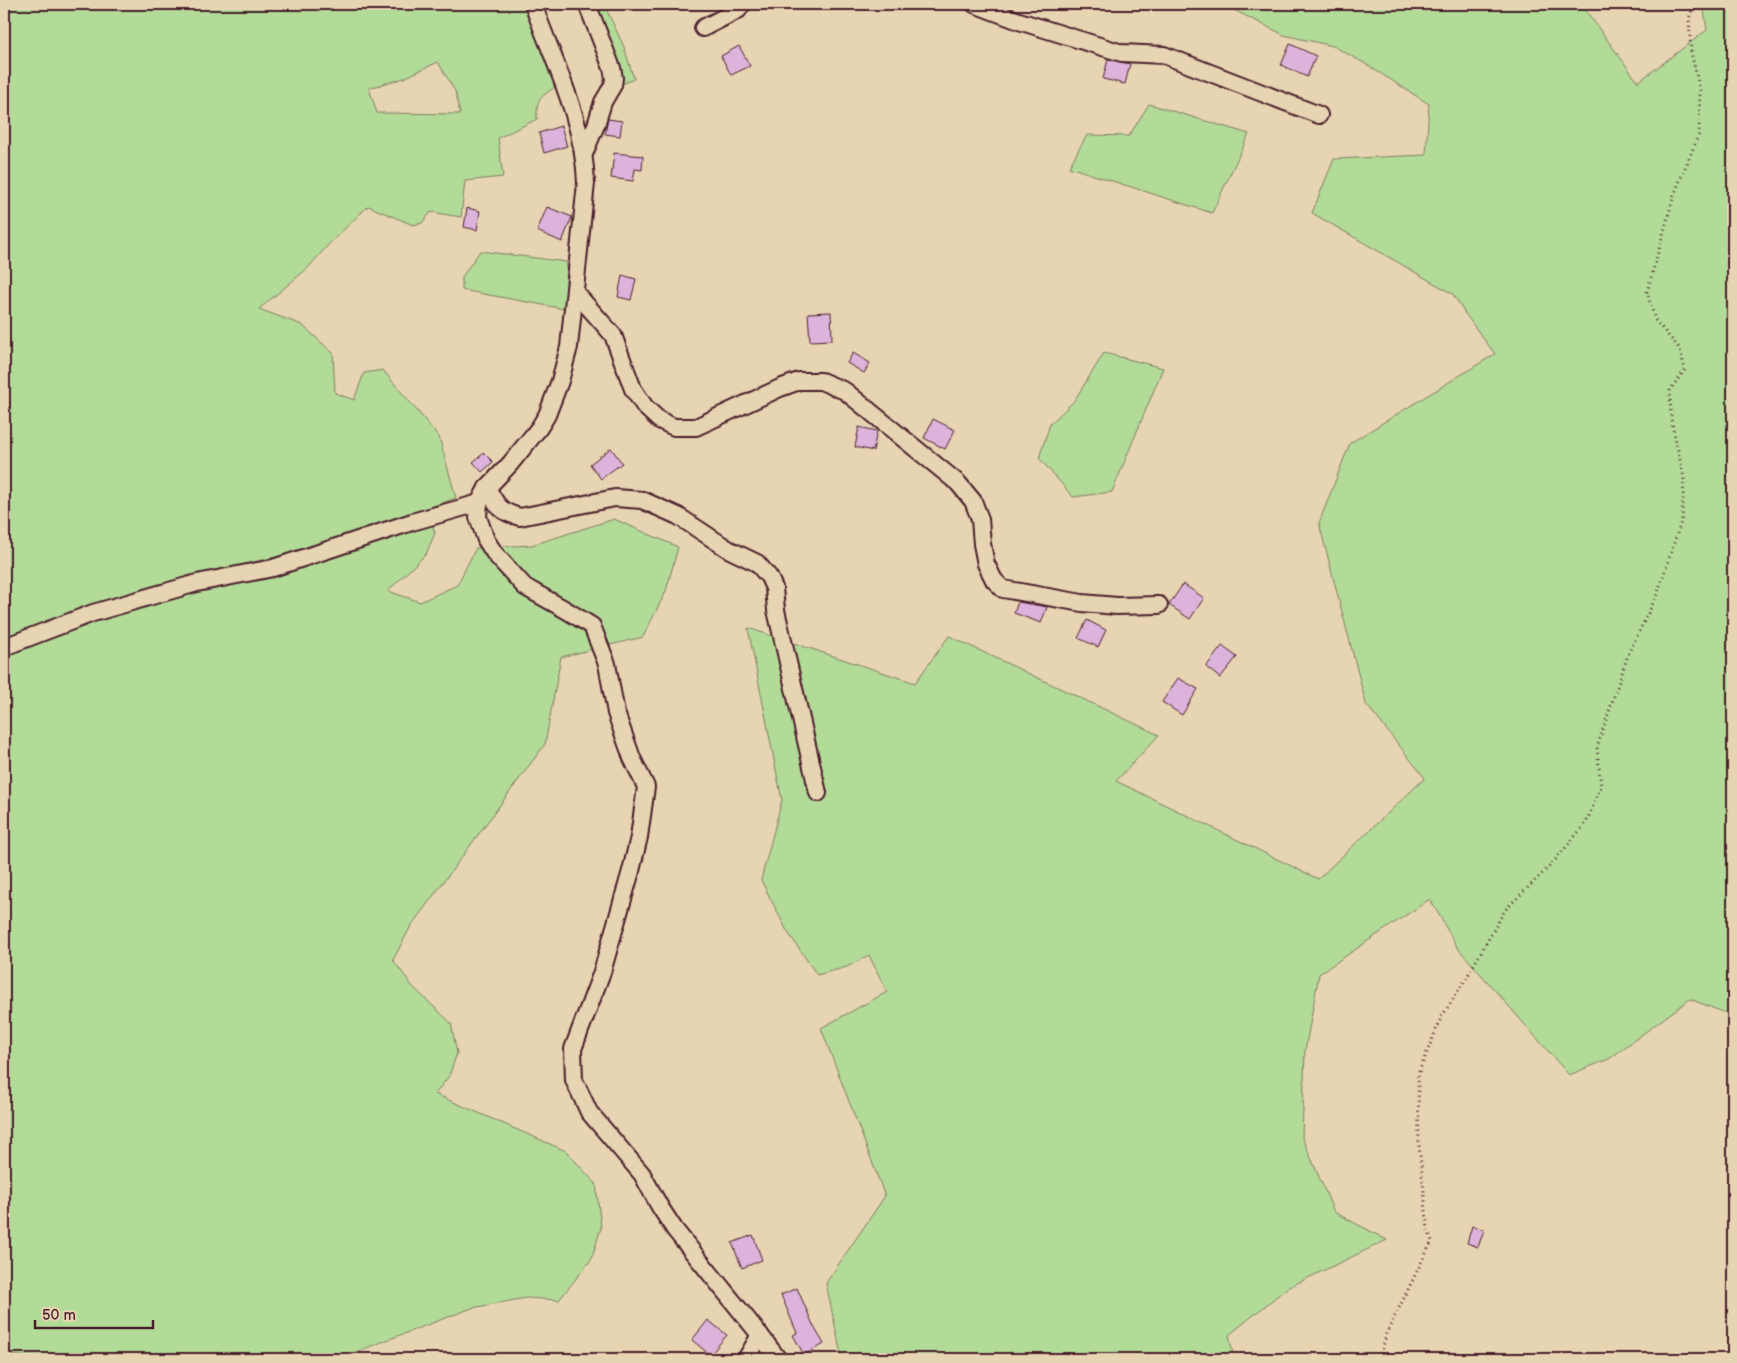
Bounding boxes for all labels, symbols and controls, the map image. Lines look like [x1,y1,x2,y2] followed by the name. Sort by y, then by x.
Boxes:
[35,1298,152,1330] scale bar
[42,1306,76,1325] text: 50 m

